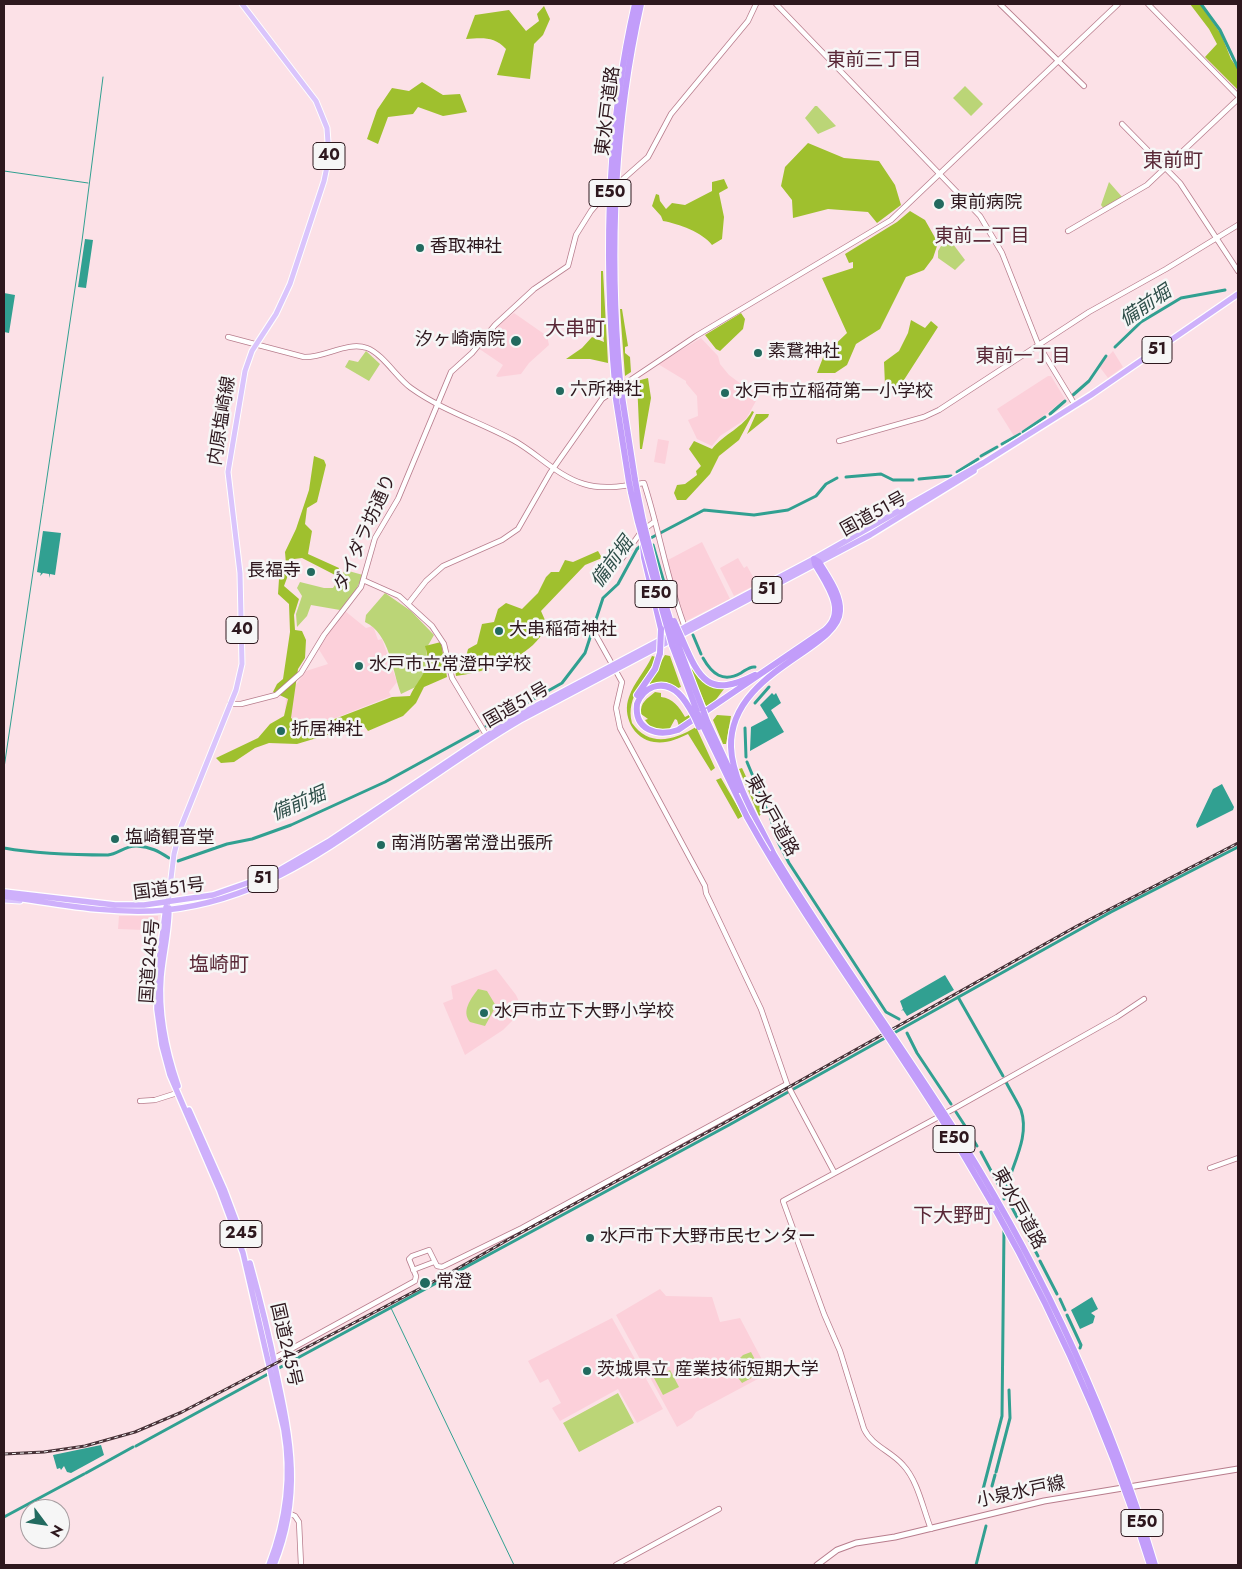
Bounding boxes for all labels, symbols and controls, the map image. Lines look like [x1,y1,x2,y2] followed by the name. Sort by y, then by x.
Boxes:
[827,50,921,72] district label: 東前三丁目
[593,65,625,157] street label: 東水戸道路
[313,142,345,170] road number: 40
[1143,150,1203,174] district label: 東前町
[589,180,631,207] road number: E50
[950,193,1022,215] place label: 東前病院
[932,197,946,211] marker: 東前病院
[935,226,1029,248] district label: 東前二丁目
[430,237,502,259] place label: 香取神社
[414,242,426,254] marker: 香取神社
[1116,282,1176,332] water label: 備前堀
[545,318,605,342] district label: 大串町
[415,330,505,352] place label: 汐ヶ崎病院
[509,334,523,348] marker: 汐ヶ崎病院
[1142,336,1172,364] road number: 51
[768,342,840,364] place label: 素鵞神社
[976,346,1070,368] district label: 東前一丁目
[752,347,764,359] marker: 素鵞神社
[205,375,241,467] street label: 内原塩崎線
[570,380,642,402] place label: 六所神社
[735,382,933,404] place label: 水戸市立稲荷第一小学校
[554,385,566,397] marker: 六所神社
[719,387,731,399] marker: 水戸市立稲荷第一小学校
[331,471,401,595] street label: ダイダラ坊通り
[837,488,911,542] street label: 国道51号
[587,533,639,593] water label: 備前堀
[247,561,301,583] place label: 長福寺
[305,566,317,578] marker: 長福寺
[752,576,782,604] road number: 51
[635,580,677,608] road number: E50
[226,616,258,644] road number: 40
[509,620,617,642] place label: 大串稲荷神社
[493,625,505,637] marker: 大串稲荷神社
[369,655,531,677] place label: 水戸市立常澄中学校
[353,660,365,672] marker: 水戸市立常澄中学校
[480,679,554,733] street label: 国道51号
[291,720,363,742] place label: 折居神社
[275,725,287,737] marker: 折居神社
[740,771,802,861] street label: 東水戸道路
[268,783,330,827] water label: 備前堀
[125,828,215,850] place label: 塩崎観音堂
[109,833,121,845] marker: 塩崎観音堂
[391,834,553,856] place label: 南消防署常澄出張所
[375,839,387,851] marker: 南消防署常澄出張所
[248,866,278,892] road number: 51
[132,875,206,905] street label: 国道51号
[137,918,165,1004] street label: 国道245号
[189,954,249,978] district label: 塩崎町
[494,1002,674,1024] place label: 水戸市立下大野小学校
[478,1007,490,1019] marker: 水戸市立下大野小学校
[933,1126,975,1152] road number: E50
[987,1164,1049,1254] street label: 東水戸道路
[913,1205,993,1229] district label: 下大野町
[220,1220,262,1248] road number: 245
[600,1227,816,1249] place label: 水戸市下大野市民センター
[584,1232,596,1244] marker: 水戸市下大野市民センター
[436,1272,472,1294] place label: 常澄
[418,1276,432,1290] marker: 常澄
[265,1301,305,1389] street label: 国道245号
[597,1360,818,1382] place label: 茨城県立 産業技術短期大学
[581,1365,593,1377] marker: 茨城県立 産業技術短期大学
[975,1473,1067,1513] street label: 小泉水戸線
[20,1499,70,1549] north arrow
[1121,1510,1163,1536] road number: E50
[46,1521,68,1541] text: N

